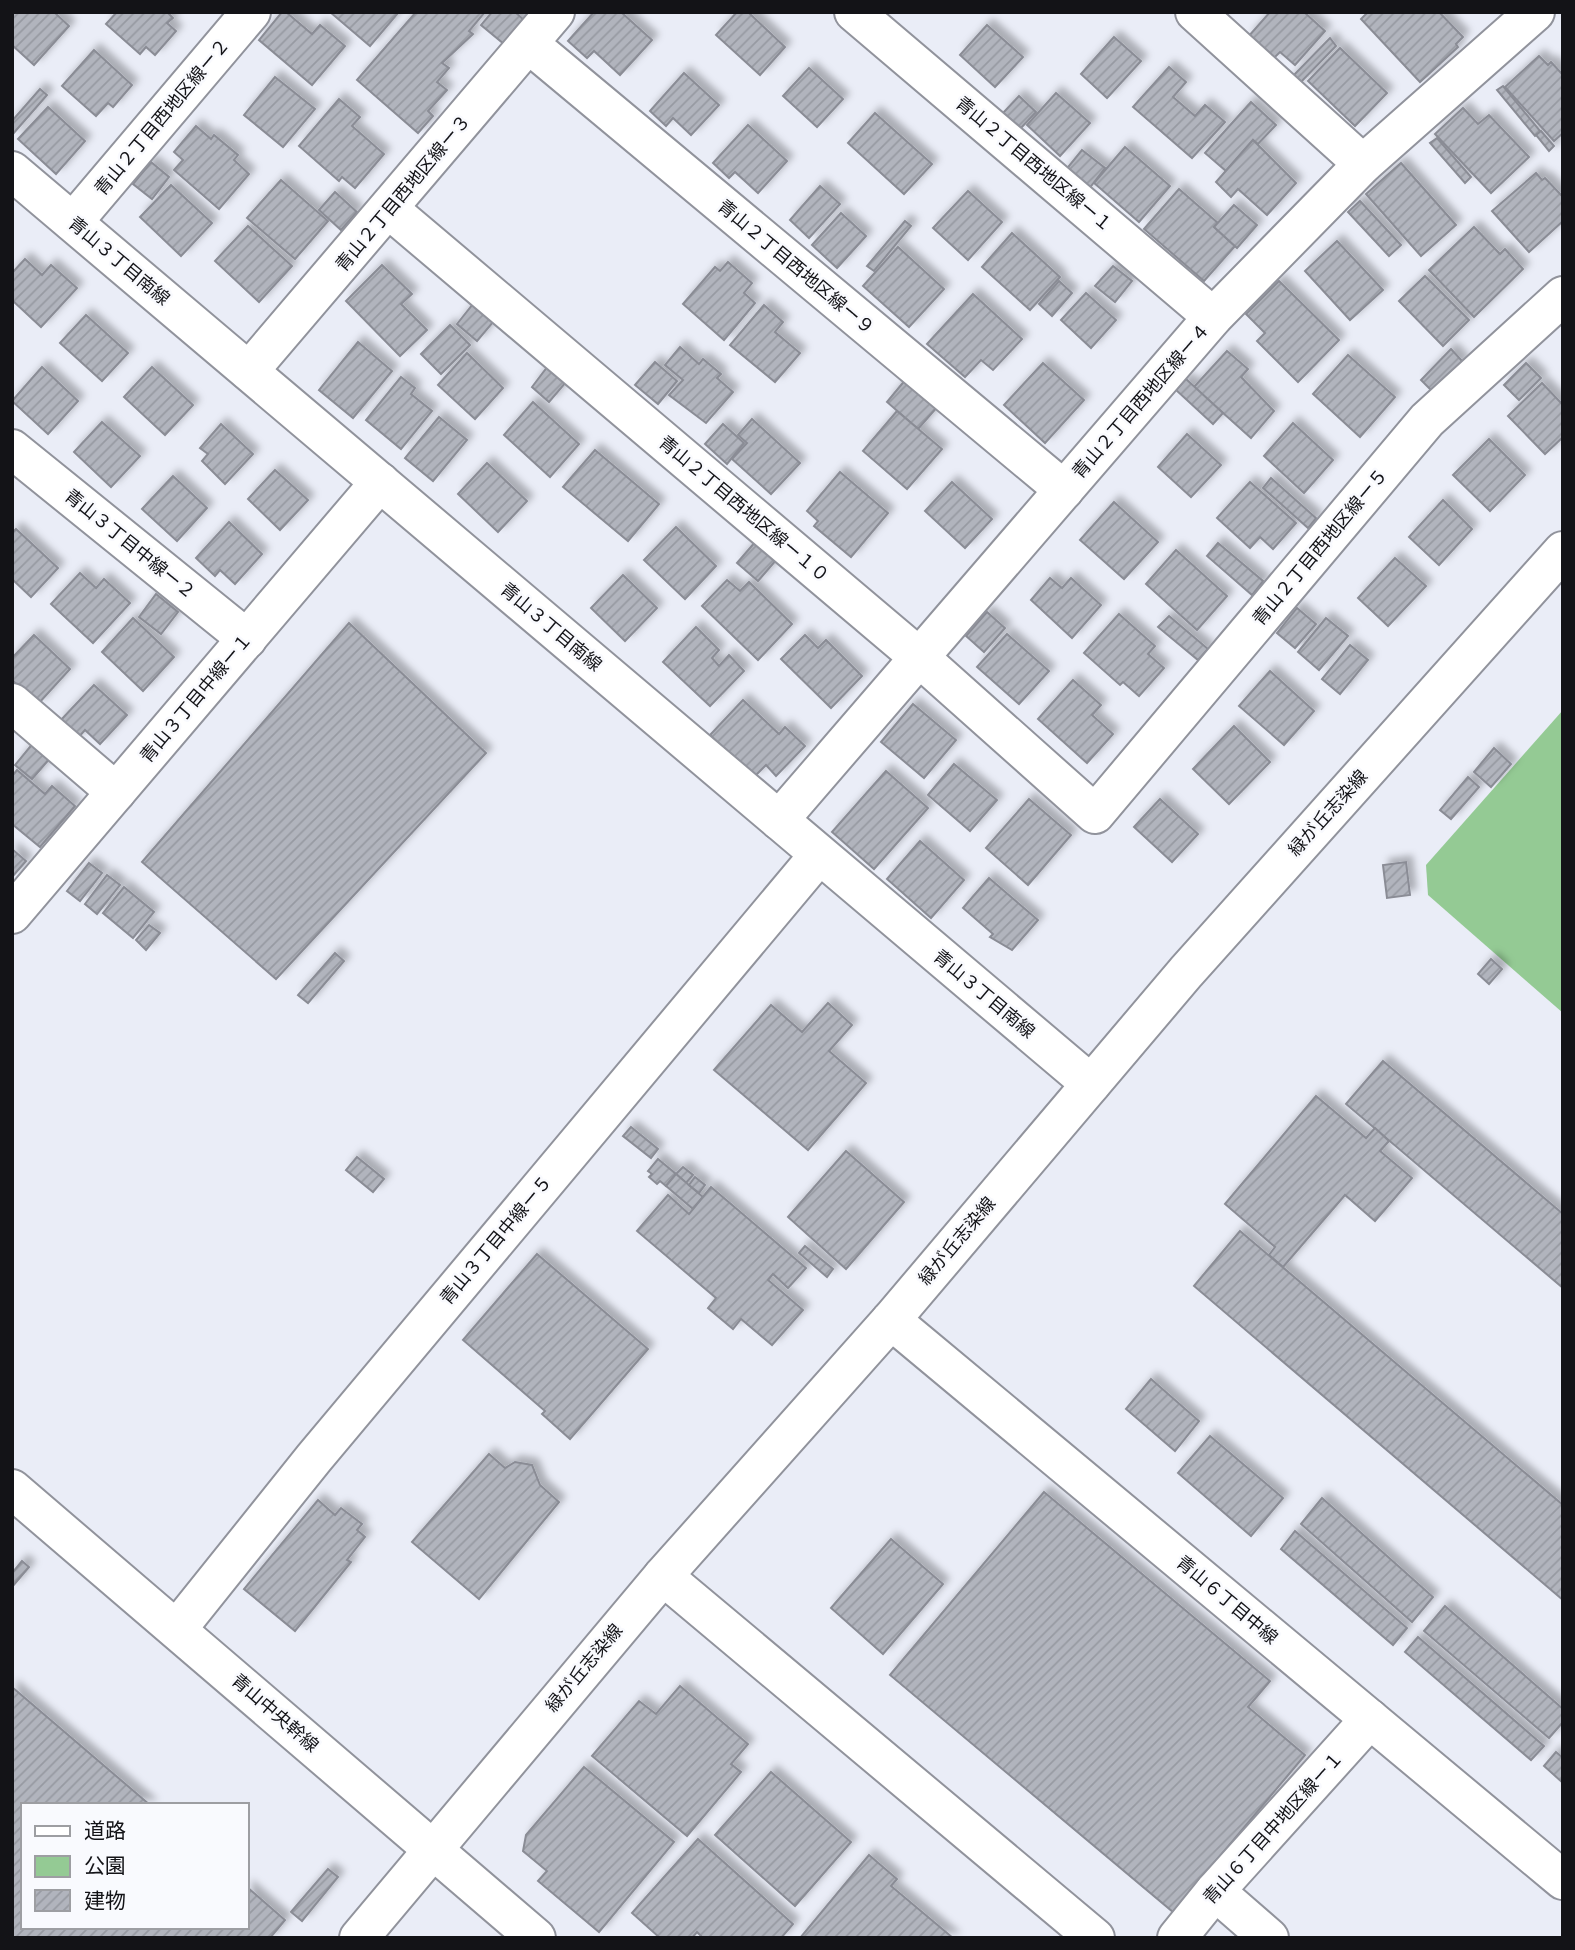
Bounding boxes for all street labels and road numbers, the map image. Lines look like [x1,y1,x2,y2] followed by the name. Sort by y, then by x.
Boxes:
[88,33,234,200] street label: 青山２丁目西地区線ー２
[951,90,1118,236] street label: 青山２丁目西地区線ー１
[329,109,475,276] street label: 青山２丁目西地区線ー３
[713,193,880,339] street label: 青山２丁目西地区線ー９
[64,211,176,310] street label: 青山３丁目南線
[1066,318,1214,483] street label: 青山２丁目西地区線ー４
[654,430,835,587] street label: 青山２丁目西地区線ー１０
[1246,463,1392,630] street label: 青山２丁目西地区線ー５
[60,483,201,604] street label: 青山３丁目中線ー２
[496,577,608,676] street label: 青山３丁目南線
[134,628,256,767] street label: 青山３丁目中線ー１
[1282,764,1372,860] street label: 緑が丘志染線
[929,944,1041,1043] street label: 青山３丁目南線
[434,1170,556,1309] street label: 青山３丁目中線ー５
[912,1191,1000,1289] street label: 緑が丘志染線
[1172,1550,1284,1649] street label: 青山６丁目中線
[539,1618,627,1716] street label: 緑が丘志染線
[227,1668,324,1757] street label: 青山中央幹線
[1197,1746,1347,1909] street label: 青山６丁目中地区線ー１

